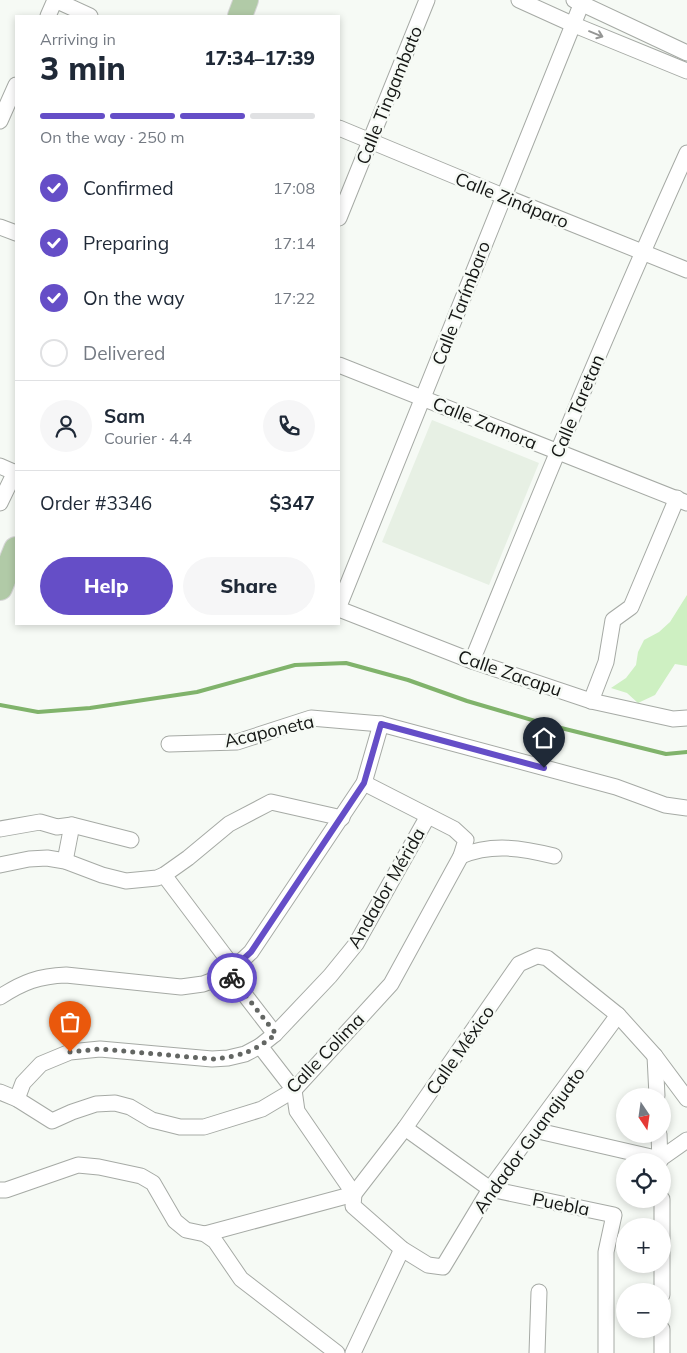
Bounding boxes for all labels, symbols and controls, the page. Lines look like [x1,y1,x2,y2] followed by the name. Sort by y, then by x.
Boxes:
[351,22,427,168] street label: Calle Tingambato
[40,29,116,49] text: Arriving in
[587,30,603,39] one-way arrow
[204,46,315,70] text: 17:34–17:39
[40,48,126,88] text: 3 min
[40,127,185,147] text: On the way · 250 m
[452,167,572,233] street label: Calle Zináparo
[40,174,68,202] icon: check
[83,176,174,200] text: Confirmed
[273,178,315,198] text: 17:08
[40,229,68,257] icon: check
[83,231,169,255] text: Preparing
[273,233,315,253] text: 17:14
[427,238,495,368] street label: Calle Tarímbaro
[40,284,68,312] icon: check
[83,286,185,310] text: On the way
[273,288,315,308] text: 17:22
[83,341,165,365] text: Delivered
[545,351,609,461] street label: Calle Taretan
[429,392,541,454] street label: Calle Zamora
[40,400,92,452] button: person
[263,400,315,452] button: phone
[104,404,145,428] text: Sam
[104,428,192,448] text: Courier · 4.4
[40,491,152,515] text: Order #3346
[269,491,315,515] text: $347
[40,557,173,615] button: Help
[183,557,315,615] button: Share
[455,645,565,701] street label: Calle Zacapu
[222,710,316,752] street label: Acaponeta
[523,717,565,768] pin
[530,724,558,752] icon: home
[342,824,430,952] street label: Andador Mérida
[207,953,257,1003] courier
[218,964,246,992] icon: bike
[49,1001,91,1052] pin
[421,1001,499,1099] street label: Calle México
[56,1008,84,1036] icon: bag
[281,1008,369,1098] street label: Calle Colima
[468,1062,590,1218] street label: Andador Guanajuato
[616,1088,671,1142] north arrow
[616,1088,671,1338] map controls
[616,1153,671,1208] button: locate
[530,1187,592,1221] street label: Puebla
[616,1218,671,1273] button: +
[616,1283,671,1338] button: −

